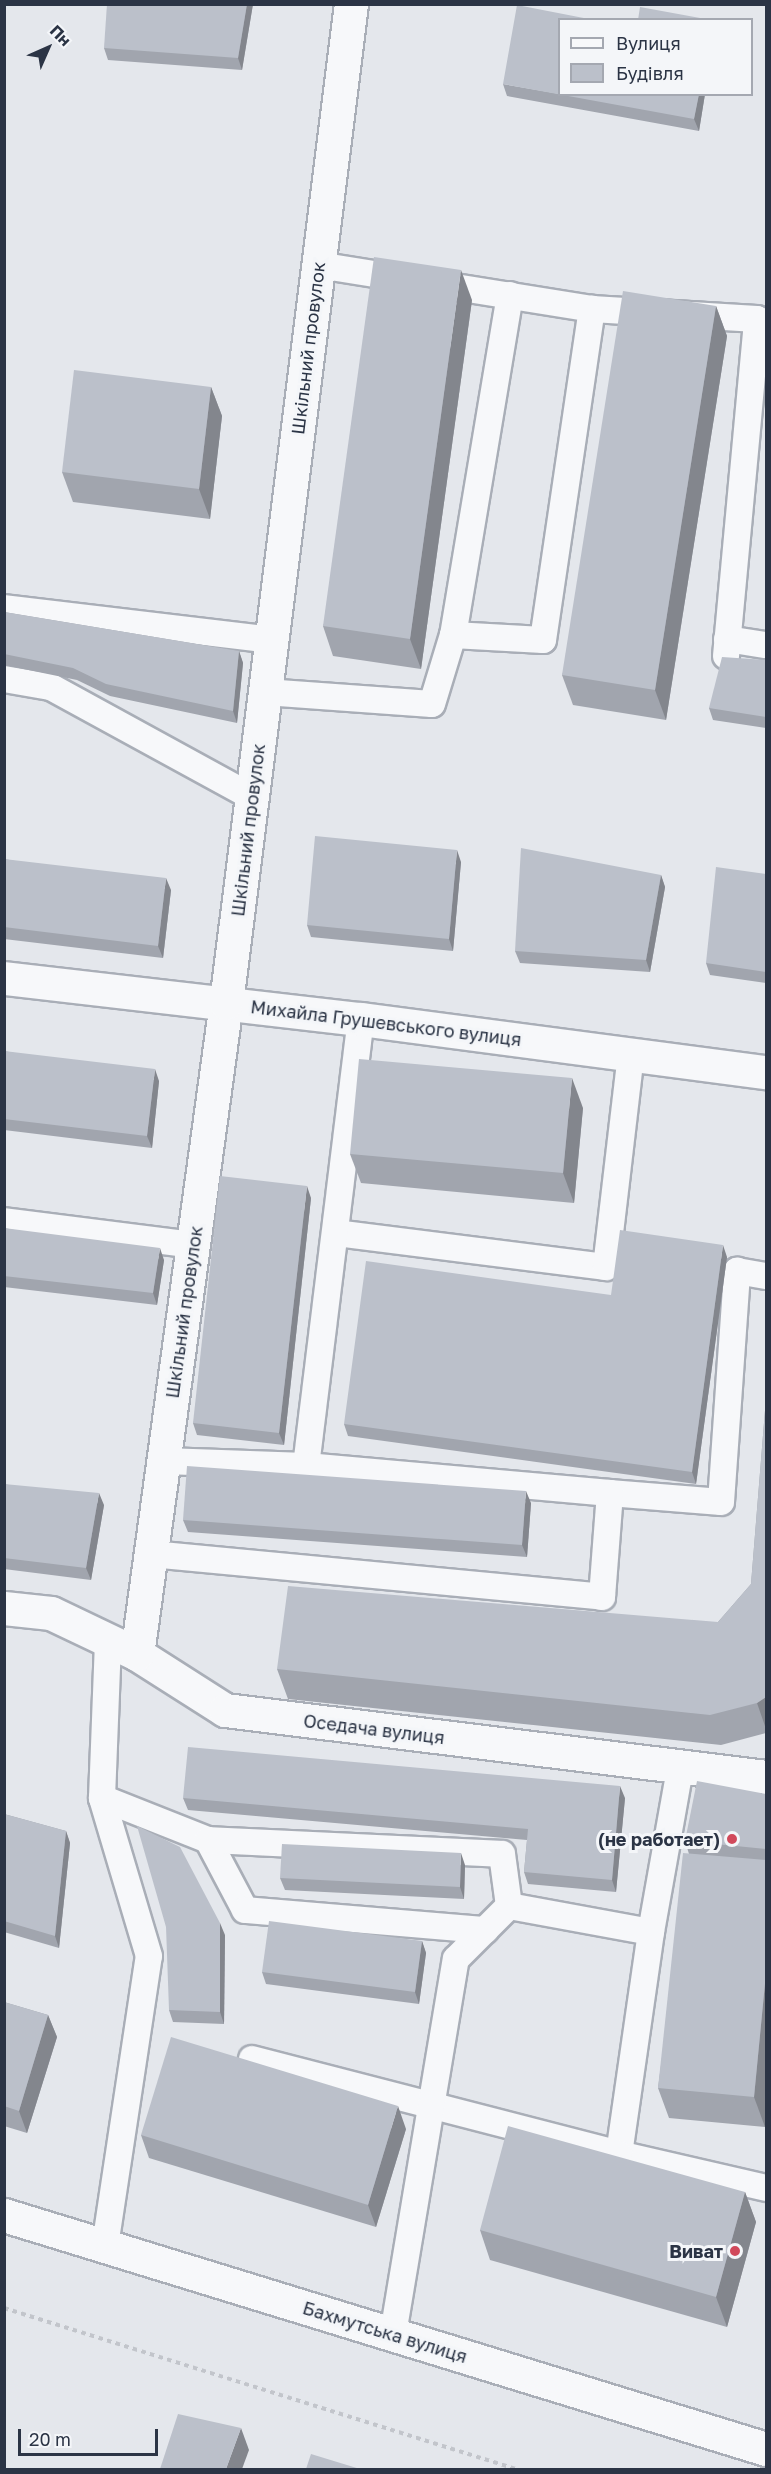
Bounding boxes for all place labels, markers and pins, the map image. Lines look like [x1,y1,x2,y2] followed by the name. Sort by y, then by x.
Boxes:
[598,1828,720,1850] place label: (не работает)
[725,1832,739,1846] marker: (не работает)
[669,2240,723,2262] place label: Виват
[728,2244,742,2258] marker: Виват

